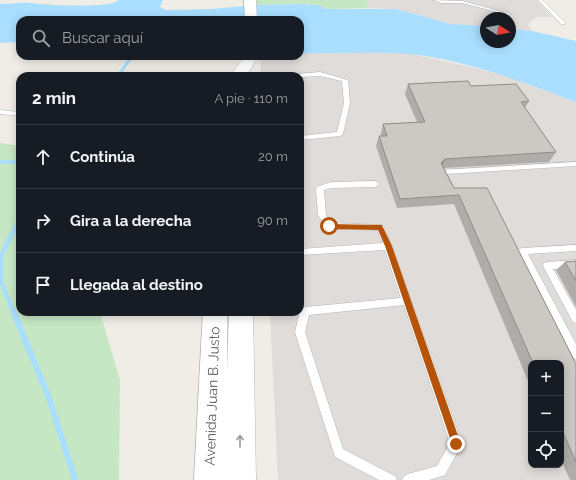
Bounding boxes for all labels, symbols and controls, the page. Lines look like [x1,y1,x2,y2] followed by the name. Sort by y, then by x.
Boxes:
[480,12,516,48] north arrow
[16,16,304,60] search box
[30,27,52,49] icon: search
[62,29,143,47] text: Buscar aquí
[32,88,76,108] text: 2 min
[214,91,288,106] text: A pie · 110 m
[32,146,54,168] icon: ahead
[70,148,135,166] text: Continúa
[258,149,288,164] text: 20 m
[32,210,54,232] icon: right
[70,212,191,230] text: Gira a la derecha
[257,213,288,228] text: 90 m
[320,217,338,235] route start
[32,274,54,296] icon: arrive
[70,276,203,294] text: Llegada al destino
[202,326,222,466] street label: Avenida Juan B. Justo
[528,360,564,468] map controls
[528,360,564,396] button: +
[528,396,564,432] button: −
[528,432,564,468] button: locate
[236,435,244,448] one-way arrow
[447,435,465,453] route end

